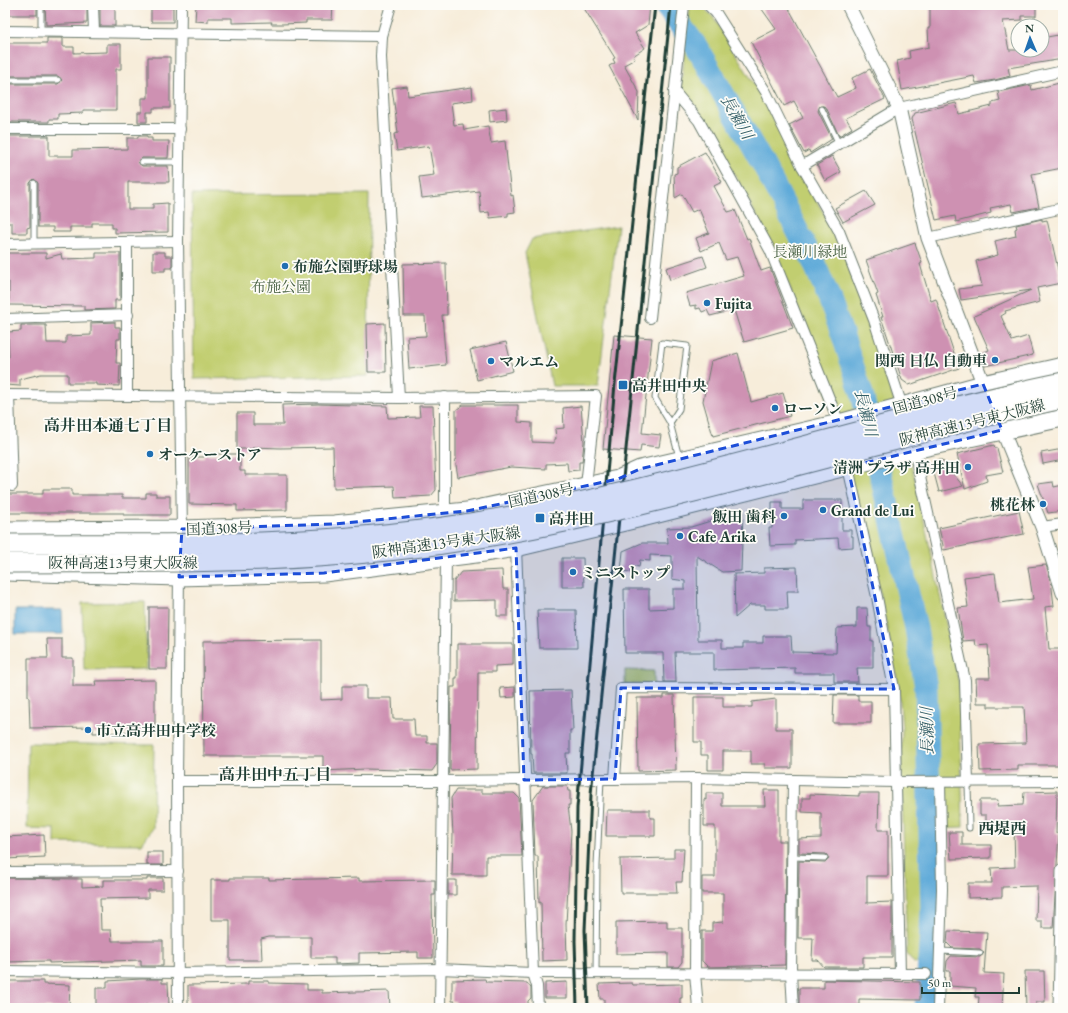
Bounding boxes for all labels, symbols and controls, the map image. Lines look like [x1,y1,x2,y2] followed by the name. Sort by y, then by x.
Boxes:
[1010,18,1050,58] north arrow
[1025,21,1034,35] text: N
[716,91,759,145] water label: 長瀬川
[772,242,848,261] park label: 長瀬川緑地
[293,257,398,276] place label: 布施公園野球場
[280,261,290,271] marker: 布施公園野球場
[251,277,311,296] park label: 布施公園
[715,294,752,313] place label: Fujita
[702,298,712,308] marker: Fujita
[875,351,987,370] place label: 関西 日仏 自動車
[499,352,559,371] place label: マルエム
[990,355,1000,365] marker: 関西 日仏 自動車
[486,356,496,366] marker: マルエム
[632,376,707,395] place label: 高井田中央
[617,379,629,391] marker: 高井田中央
[890,382,960,418] street label: 国道308号
[850,387,882,441] water label: 長瀬川
[897,395,1047,449] street label: 阪神高速13号東大阪線
[783,399,842,418] place label: ローソン
[770,403,780,413] marker: ローソン
[44,415,172,436] district label: 高井田本通七丁目
[158,445,262,464] place label: オーケーストア
[145,449,155,459] marker: オーケーストア
[833,458,960,477] place label: 清洲 プラザ 高井田
[963,462,973,472] marker: 清洲 プラザ 高井田
[506,479,576,511] street label: 国道308号
[990,495,1035,514] place label: 桃花林
[1038,499,1048,509] marker: 桃花林
[831,501,915,520] place label: Grand de Lui
[818,505,828,515] marker: Grand de Lui
[712,507,776,526] place label: 飯田 歯科
[549,509,594,528] place label: 高井田
[779,511,789,521] marker: 飯田 歯科
[534,512,546,524] marker: 高井田
[185,517,253,539] street label: 国道308号
[371,522,521,562] street label: 阪神高速13号東大阪線
[688,527,756,546] place label: Cafe Arika
[675,531,685,541] marker: Cafe Arika
[48,553,198,572] street label: 阪神高速13号東大阪線
[581,563,671,582] place label: ミニストップ
[568,567,578,577] marker: ミニストップ
[916,705,938,755] water label: 長瀬川
[96,721,216,740] place label: 市立高井田中学校
[83,725,93,735] marker: 市立高井田中学校
[219,764,331,785] district label: 高井田中五丁目
[978,818,1026,839] district label: 西堤西
[922,969,1019,995] scale bar
[928,975,952,991] text: 50 m

